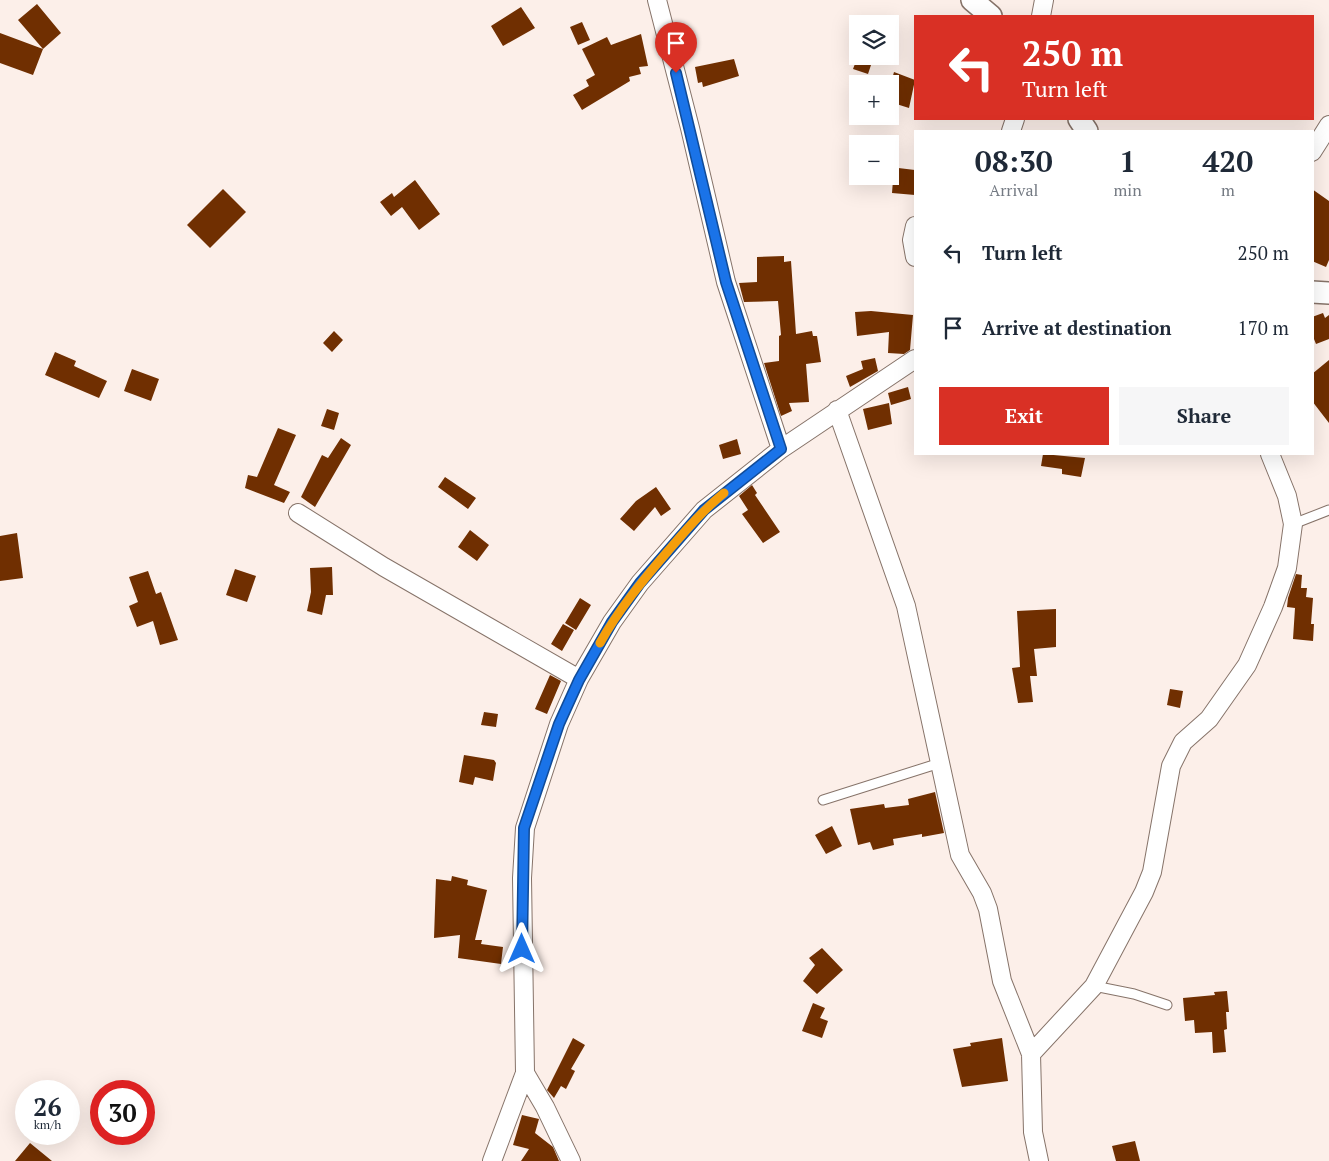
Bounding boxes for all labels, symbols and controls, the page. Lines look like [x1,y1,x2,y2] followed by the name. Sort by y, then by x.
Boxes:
[849,15,899,185] map controls
[849,15,899,65] button: layers
[655,22,697,73] pin
[662,29,690,57] icon: arrive
[1022,30,1123,76] text: 250 m
[939,35,1004,100] icon: left
[1022,74,1108,103] text: Turn left
[849,75,899,125] button: +
[849,135,899,185] button: −
[975,141,1053,181] text: 08:30
[1119,141,1136,181] text: 1
[1202,141,1253,181] text: 420
[989,179,1038,201] text: Arrival
[1114,179,1142,201] text: min
[1221,179,1235,201] text: m
[939,239,967,267] icon: left
[982,240,1063,265] text: Turn left
[1238,240,1289,265] text: 250 m
[939,314,967,342] icon: arrive
[982,315,1171,340] text: Arrive at destination
[1238,315,1289,340] text: 170 m
[939,387,1109,445] button: Exit
[1119,387,1289,445] button: Share
[495,922,547,974] position arrow
[90,1080,155,1145] speed limit sign: 30
[33,1090,62,1123] text: 26
[34,1117,61,1132] text: km/h

